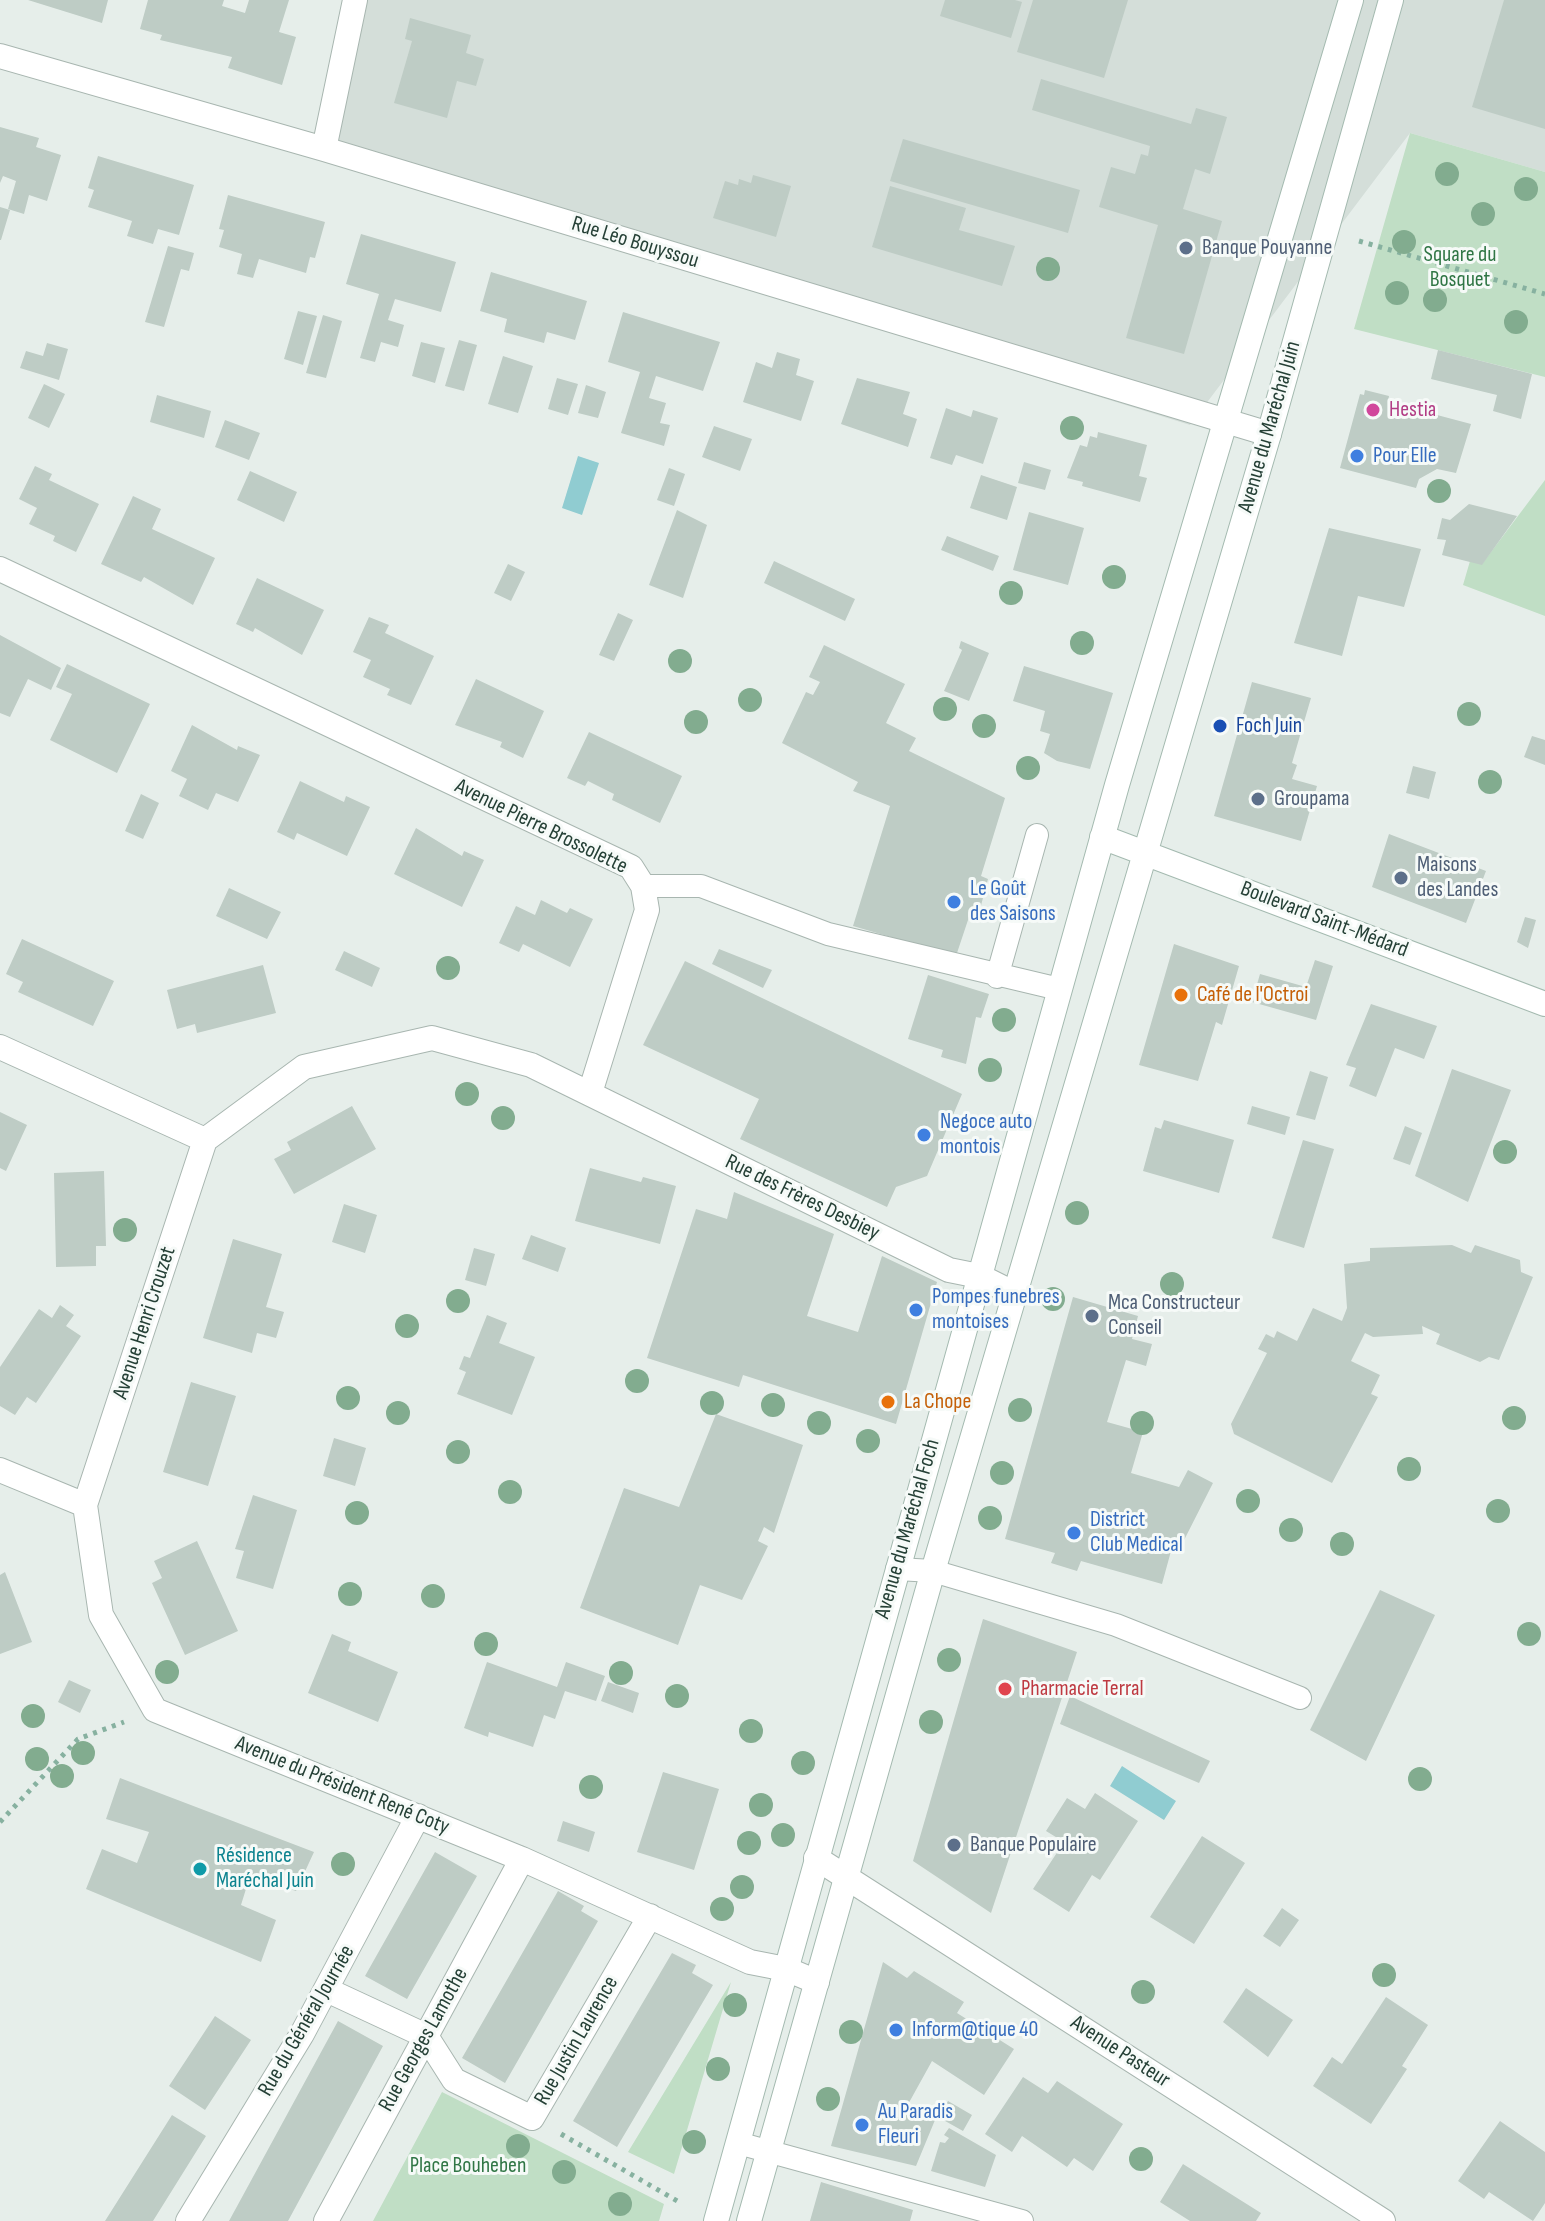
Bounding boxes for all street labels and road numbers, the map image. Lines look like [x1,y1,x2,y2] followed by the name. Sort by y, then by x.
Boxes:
[568,211,702,275] street label: Rue Léo Bouyssou
[1233,338,1307,516] street label: Avenue du Maréchal Juin
[450,774,632,880] street label: Avenue Pierre Brossolette
[1237,876,1411,964] street label: Boulevard Saint-Médard
[721,1149,883,1247] street label: Rue des Frères Desbiey
[108,1244,182,1402] street label: Avenue Henri Crouzet
[870,1436,946,1622] street label: Avenue du Maréchal Foch
[231,1731,453,1841] street label: Avenue du Président René Coty
[253,1941,361,2101] street label: Rue du Général Journée
[374,1964,474,2116] street label: Rue Georges Lamothe
[529,1972,625,2110] street label: Rue Justin Laurence
[1065,2010,1175,2094] street label: Avenue Pasteur

